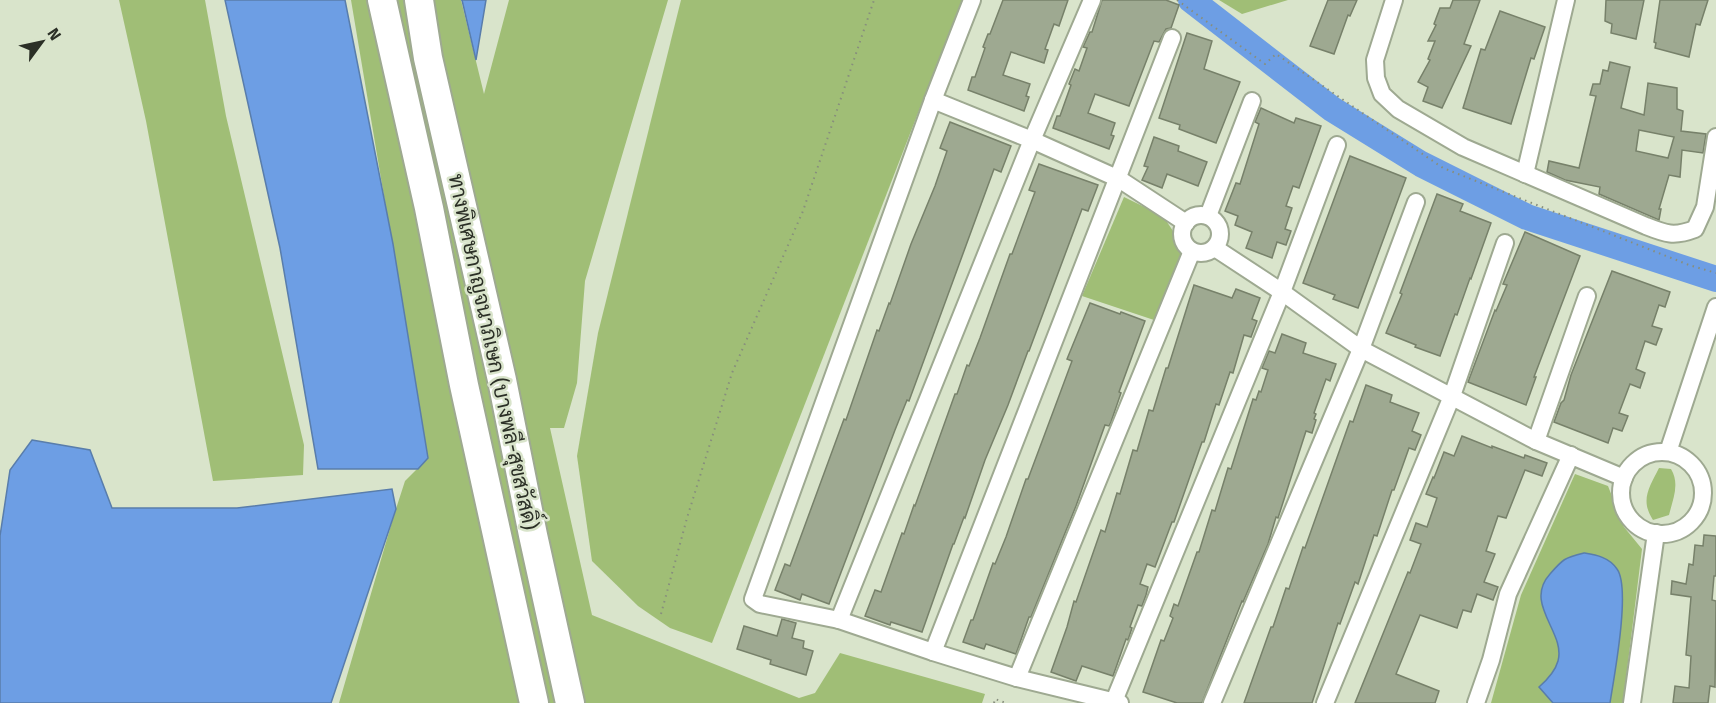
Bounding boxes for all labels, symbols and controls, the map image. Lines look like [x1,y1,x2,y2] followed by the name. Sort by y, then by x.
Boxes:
[12,12,72,72] north arrow
[43,24,65,44] text: N
[442,170,550,533] street label: ทางพิเศษกาญจนาภิเษก (บางพลี-สุขสวัสดิ์)

